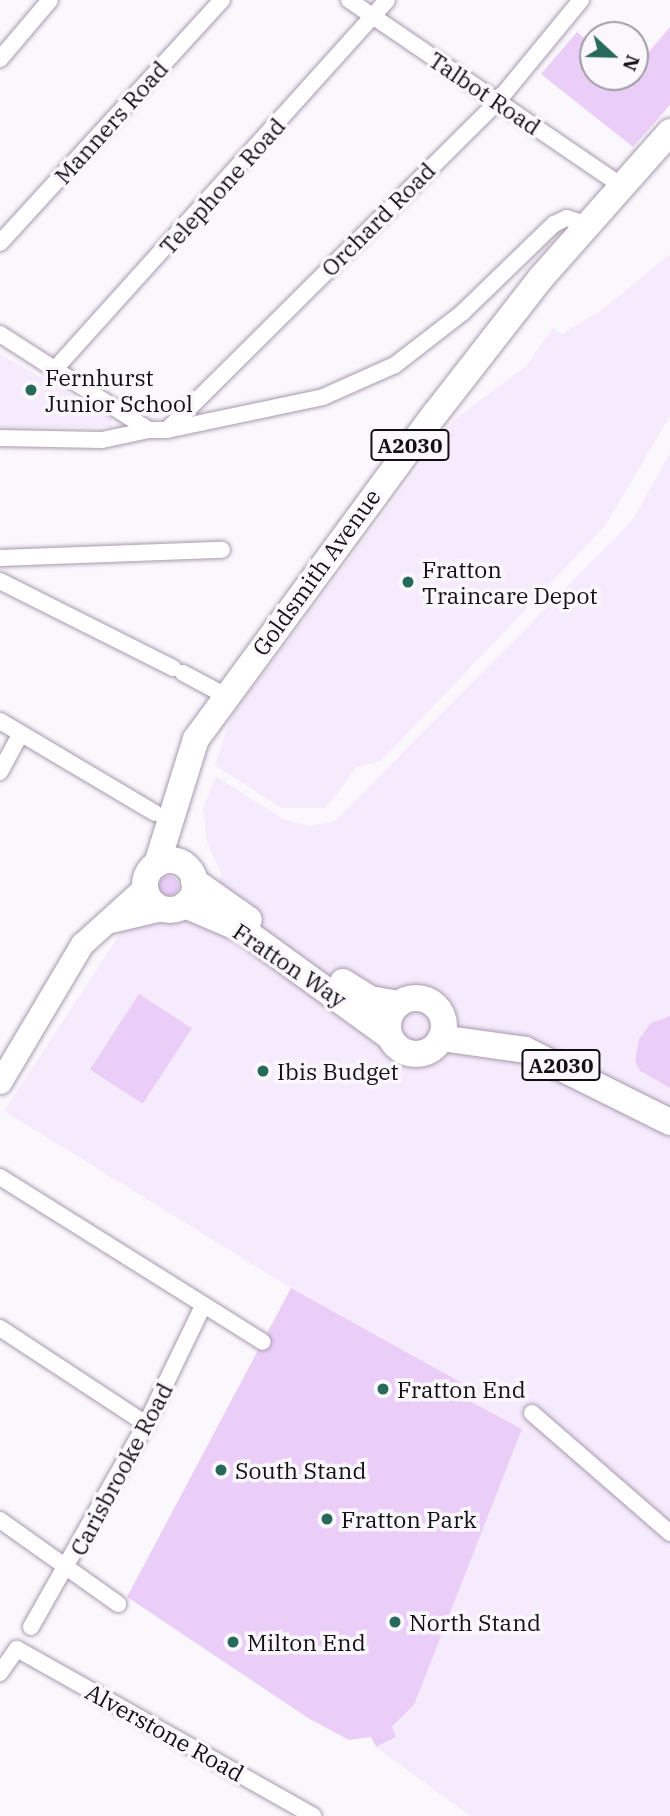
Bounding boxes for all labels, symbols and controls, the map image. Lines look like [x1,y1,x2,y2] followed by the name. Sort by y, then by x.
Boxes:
[579,21,649,91] north arrow
[424,46,546,140] street label: Talbot Road
[618,52,646,75] text: N
[49,55,173,189] street label: Manners Road
[153,112,291,260] street label: Telephone Road
[315,156,441,282] street label: Orchard Road
[45,363,193,417] place label: Fernhurst Junior School
[23,382,39,398] marker: Fernhurst Junior School
[370,428,450,462] road number: A2030
[246,483,386,661] street label: Goldsmith Avenue
[422,555,598,609] place label: Fratton Traincare Depot
[400,574,416,590] marker: Fratton Traincare Depot
[228,917,352,1013] street label: Fratton Way
[521,1048,601,1082] road number: A2030
[277,1057,399,1085] place label: Ibis Budget
[255,1063,271,1079] marker: Ibis Budget
[397,1375,526,1403] place label: Fratton End
[64,1378,178,1560] street label: Carisbrooke Road
[375,1381,391,1397] marker: Fratton End
[235,1456,366,1484] place label: South Stand
[213,1462,229,1478] marker: South Stand
[341,1505,477,1533] place label: Fratton Park
[319,1511,335,1527] marker: Fratton Park
[409,1608,541,1636] place label: North Stand
[387,1614,403,1630] marker: North Stand
[247,1628,366,1656] place label: Milton End
[225,1634,241,1650] marker: Milton End
[81,1677,249,1787] street label: Alverstone Road

